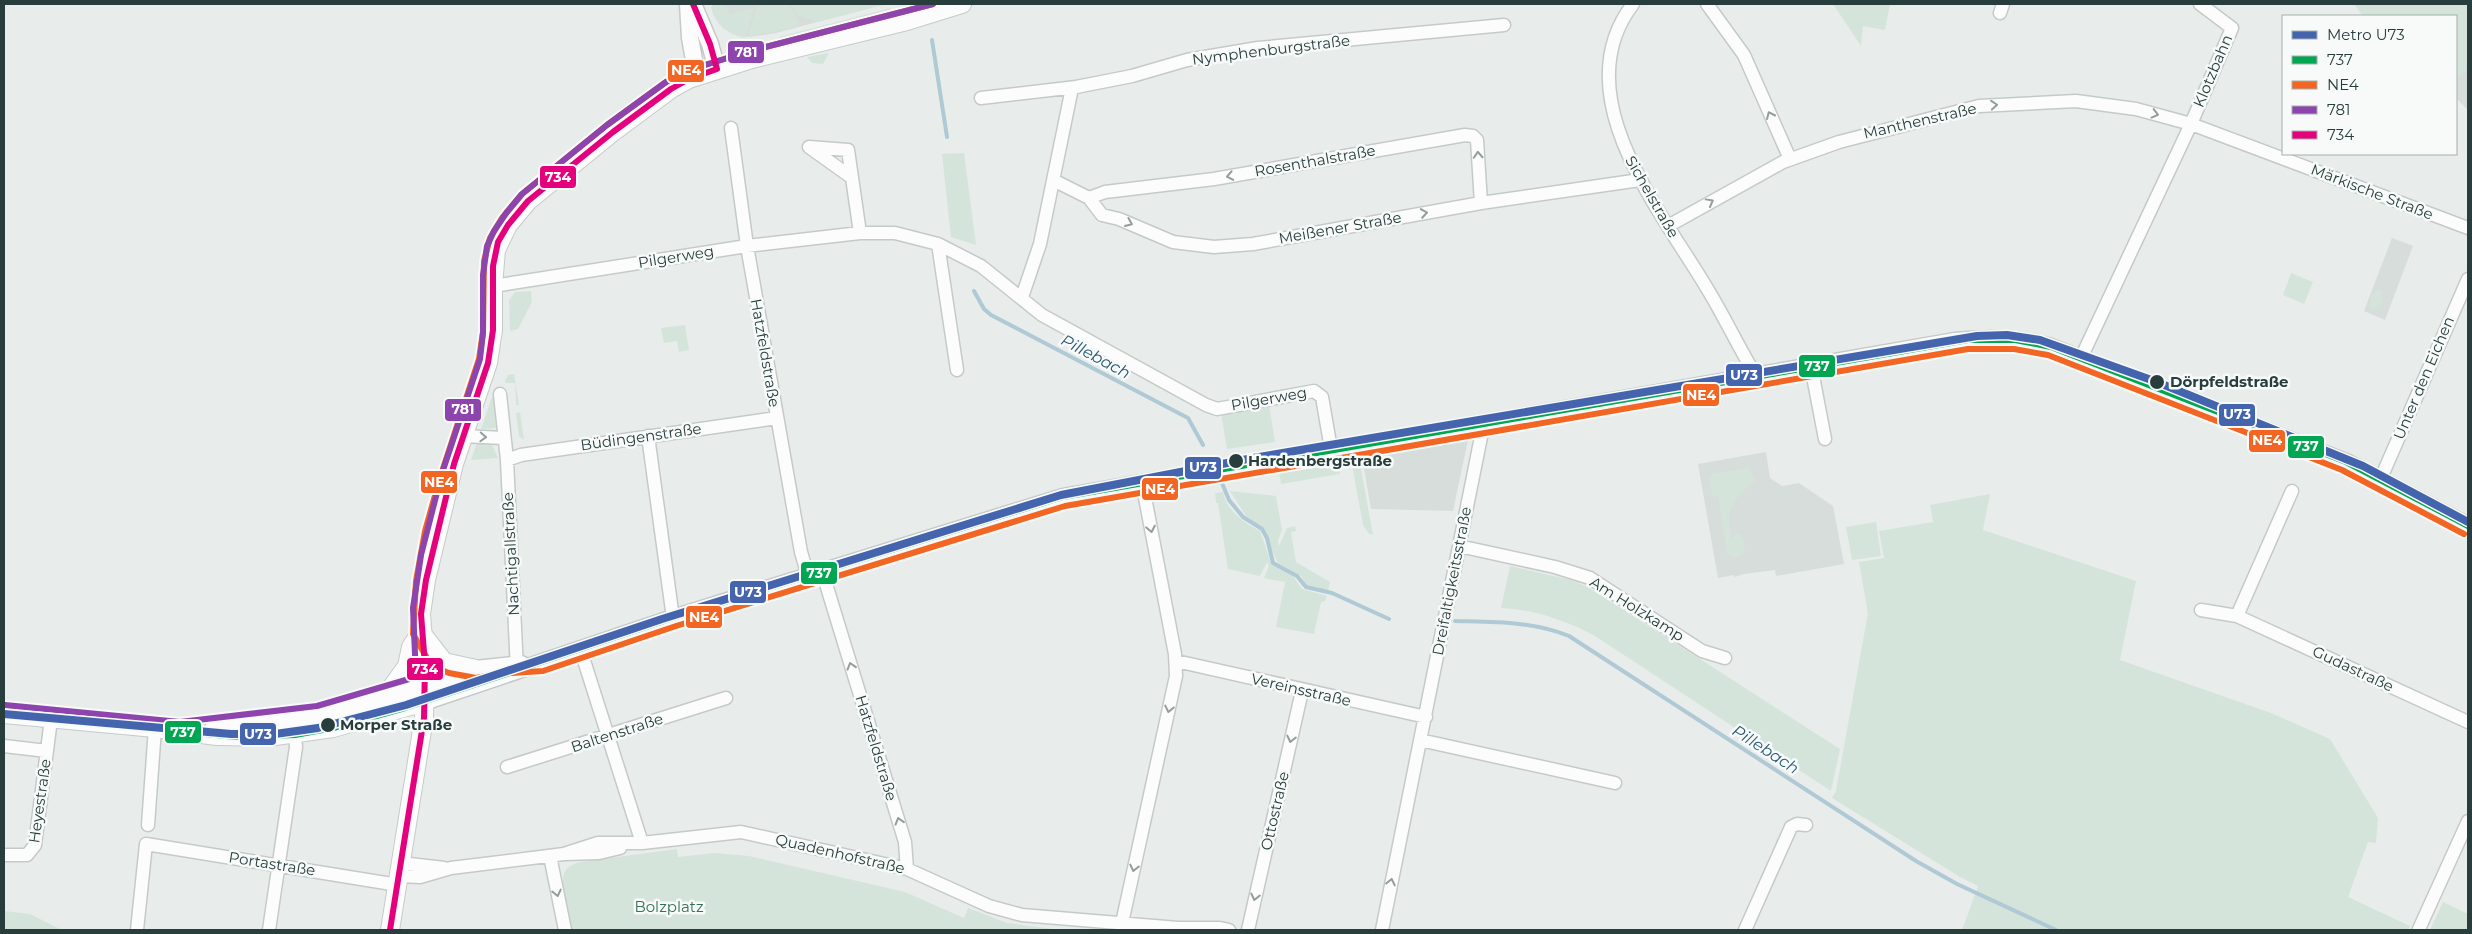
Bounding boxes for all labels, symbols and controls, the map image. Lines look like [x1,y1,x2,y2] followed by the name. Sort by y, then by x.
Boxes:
[2282,15,2457,155] legend
[2327,25,2405,44] text: Metro U73
[1191,30,1351,69] street label: Nymphenburgstraße
[2189,32,2236,110] street label: Klotzbahn
[727,40,765,64] line badge: 781
[734,43,758,61] text: 781
[2327,50,2353,69] text: 737
[667,59,705,83] line badge: NE4
[671,61,701,79] text: NE4
[2327,75,2359,94] text: NE4
[1861,98,1978,143] street label: Manthenstraße
[1990,100,1998,111] one-way arrow
[2327,100,2351,119] text: 781
[2151,109,2159,119] one-way arrow
[1765,111,1776,120] one-way arrow
[2327,125,2354,144] text: 734
[1253,141,1377,181] street label: Rosenthalstraße
[1473,151,1484,159] one-way arrow
[1621,152,1684,241] street label: Sichelstraße
[2308,159,2436,224] street label: Märkische Straße
[539,165,577,189] line badge: 734
[545,168,572,186] text: 734
[1225,171,1234,181] one-way arrow
[1705,198,1714,208] one-way arrow
[1277,207,1403,248] street label: Meißener Straße
[1420,208,1428,218] one-way arrow
[1124,217,1133,227] one-way arrow
[637,241,715,272] street label: Pilgerweg
[747,297,784,409] street label: Hatzfeldstraße
[2389,313,2458,442] street label: Unter den Eichen
[1058,330,1134,383] water label: Pillebach
[1798,354,1836,378] line badge: 737
[1804,357,1830,375] text: 737
[1725,363,1763,387] line badge: U73
[1730,366,1758,384] text: U73
[2170,372,2289,391] place label: Dörpfeldstraße
[2148,373,2166,391] marker: Dörpfeldstraße
[1229,382,1308,415] street label: Pilgerweg
[1682,383,1720,407] line badge: NE4
[1686,386,1716,404] text: NE4
[444,398,482,422] line badge: 781
[451,400,475,418] text: 781
[2218,403,2256,427] line badge: U73
[2223,405,2251,423] text: U73
[579,419,703,454] street label: Büdingenstraße
[2248,429,2286,453] line badge: NE4
[2252,431,2282,449] text: NE4
[479,432,487,442] one-way arrow
[2287,435,2325,459] line badge: 737
[2293,437,2319,455] text: 737
[1248,451,1392,470] place label: Hardenbergstraße
[1227,452,1245,470] marker: Hardenbergstraße
[1184,456,1222,480] line badge: U73
[1189,458,1217,476] text: U73
[420,470,458,494] line badge: NE4
[424,473,454,491] text: NE4
[1141,477,1179,501] line badge: NE4
[1145,480,1175,498] text: NE4
[498,492,523,616] street label: Nachtigallstraße
[1428,505,1475,657] street label: Dreifaltigkeitsstraße
[1145,525,1155,534] one-way arrow
[800,561,838,585] line badge: 737
[806,564,832,582] text: 737
[1587,572,1688,645] street label: Am Holzkamp
[729,580,767,604] line badge: U73
[734,583,762,601] text: U73
[685,605,723,629] line badge: NE4
[689,608,719,626] text: NE4
[2310,641,2397,696] street label: Gudastraße
[406,657,444,681] line badge: 734
[412,660,439,678] text: 734
[847,662,857,671] one-way arrow
[1249,669,1353,710] street label: Vereinsstraße
[851,693,902,803] street label: Hatzfeldstraße
[1164,705,1175,714] one-way arrow
[568,709,665,756] street label: Baltenstraße
[340,715,452,734] place label: Morper Straße
[319,716,337,734] marker: Morper Straße
[164,720,202,744] line badge: 737
[1729,721,1803,778] water label: Pillebach
[239,722,277,746] line badge: U73
[170,723,196,741] text: 737
[244,725,272,743] text: U73
[1286,734,1297,743] one-way arrow
[24,758,55,844] street label: Heyestraße
[1256,770,1293,852] street label: Ottostraße
[894,818,904,826] one-way arrow
[774,829,907,878] street label: Quadenhofstraße
[227,847,317,880] street label: Portastraße
[1129,864,1140,873] one-way arrow
[1386,878,1396,887] one-way arrow
[551,889,562,898] one-way arrow
[1250,893,1261,901] one-way arrow
[634,897,704,916] park label: Bolzplatz

